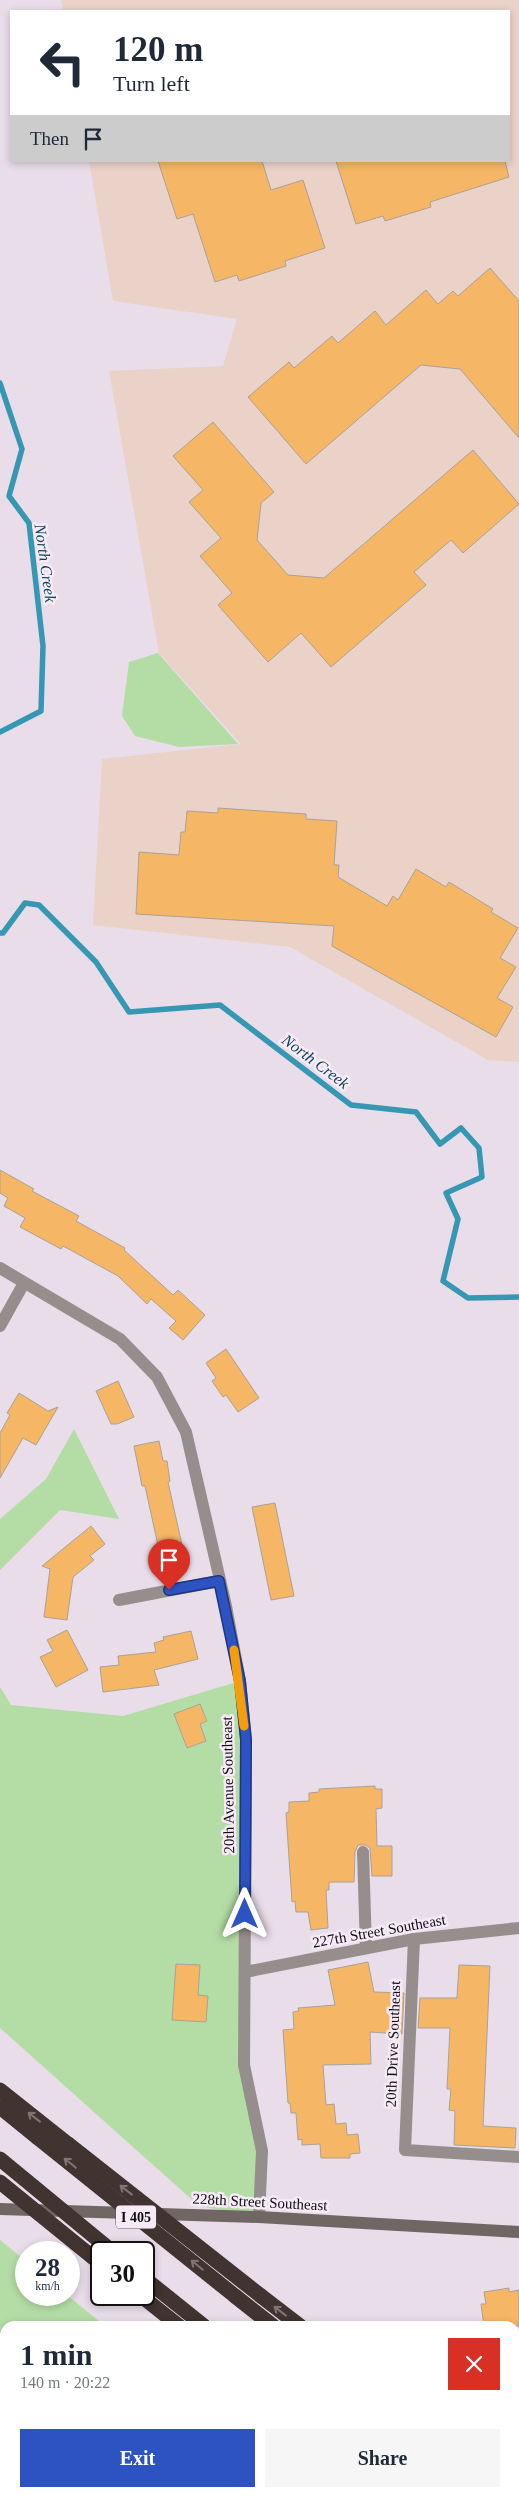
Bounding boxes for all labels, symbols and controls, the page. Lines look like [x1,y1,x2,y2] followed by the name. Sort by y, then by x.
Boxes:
[30,30,95,95] icon: left
[113,30,203,69] text: 120 m
[113,71,190,96] text: Turn left
[79,125,107,153] icon: arrive
[30,128,69,149] text: Then
[31,522,60,604] water label: North Creek
[278,1030,353,1092] water label: North Creek
[148,1539,190,1590] pin
[155,1546,183,1574] icon: arrive
[219,1715,237,1854] street label: 20th Avenue Southeast
[218,1887,270,1939] position arrow
[311,1911,448,1951] street label: 227th Street Southeast
[383,1980,403,2108] street label: 20th Drive Southeast
[27,2112,41,2122] one-way arrow
[64,2158,77,2169] one-way arrow
[120,2184,133,2195] one-way arrow
[192,2190,329,2214] street label: 228th Street Southeast
[116,2206,156,2228] road number: I 405
[90,2241,155,2306] speed limit sign: 30
[35,2254,60,2281] text: 28
[191,2260,204,2271] one-way arrow
[35,2279,60,2293] text: km/h
[273,2306,287,2316] one-way arrow
[20,2338,93,2371] text: 1 min
[448,2338,500,2390] button: close
[20,2374,110,2391] text: 140 m · 20:22
[20,2429,255,2487] button: Exit
[265,2429,500,2487] button: Share

